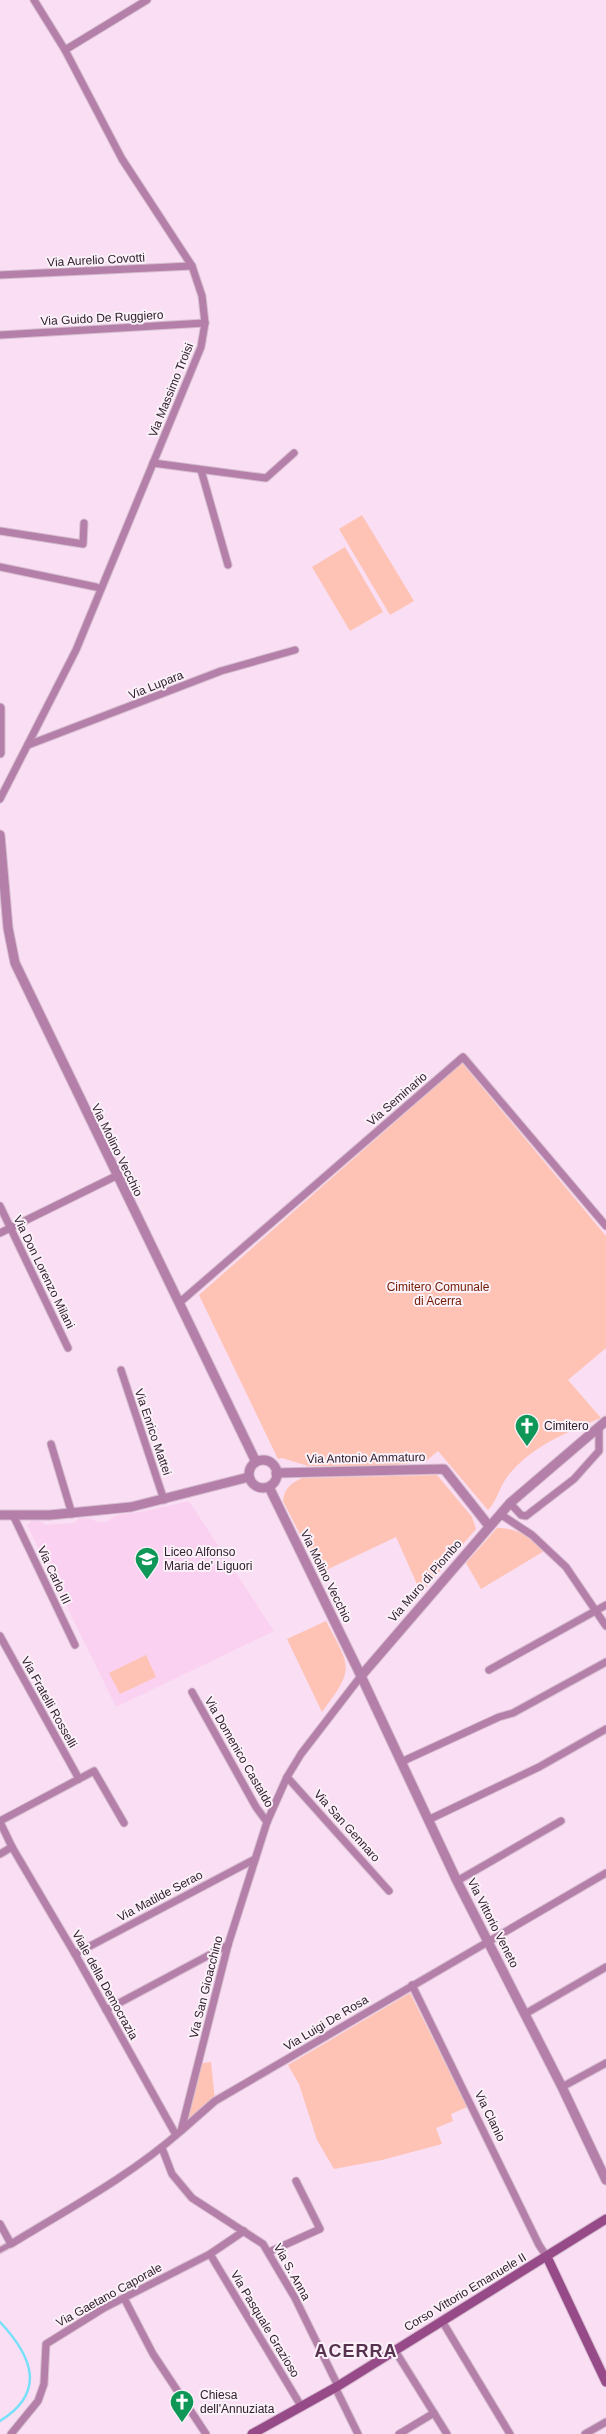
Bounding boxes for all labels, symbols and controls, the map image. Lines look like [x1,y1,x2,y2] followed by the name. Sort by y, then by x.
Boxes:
[47,250,145,270] street label: Via Aurelio Covotti
[40,308,164,328] street label: Via Guido De Ruggiero
[146,341,196,439] street label: Via Massimo Troisi
[127,668,186,702] street label: Via Lupara
[364,1069,430,1129] street label: Via Seminario
[89,1101,146,1199] street label: Via Molino Vecchio
[11,1213,77,1331] street label: Via Don Lorenzo Milani
[387,1280,490,1308] park label: Cimitero Comunale di Acerra
[132,1387,174,1477] street label: Via Enrico Mattei
[514,1413,540,1447] church icon: Cimitero
[544,1419,589,1433] place label: Cimitero
[307,1450,426,1466] street label: Via Antonio Ammaturo
[298,1527,355,1625] street label: Via Molino Vecchio
[385,1537,465,1625] street label: Via Muro di Piombo
[34,1544,74,1606] street label: Via Carlo III
[164,1545,252,1573] place label: Liceo Alfonso Maria de' Liguori
[134,1546,160,1580] school or university icon: Liceo Alfonso Maria de' Liguori
[18,1654,80,1750] street label: Via Fratelli Rosselli
[202,1694,277,1810] street label: Via Domenico Castaldo
[311,1787,383,1865] street label: Via San Gennaro
[115,1867,205,1924] street label: Via Matilde Serao
[464,1876,522,1970] street label: Via Vittorio Veneto
[69,1928,141,2042] street label: Viale della Democrazia
[186,1934,226,2040] street label: Via San Gioacchino
[281,1992,371,2054] street label: Via Luigi De Rosa
[472,2088,508,2144] street label: Via Clanio
[271,2241,313,2303] street label: Via S. Anna
[401,2250,529,2334] street label: Corso Vittorio Emanuele II
[54,2260,165,2330] street label: Via Gaetano Caporale
[228,2268,303,2380] street label: Via Pasquale Grazioso
[314,2341,398,2361] district label: ACERRA
[200,2388,275,2416] place label: Chiesa dell'Annuziata
[169,2389,195,2423] church icon: Chiesa dell'Annuziata

